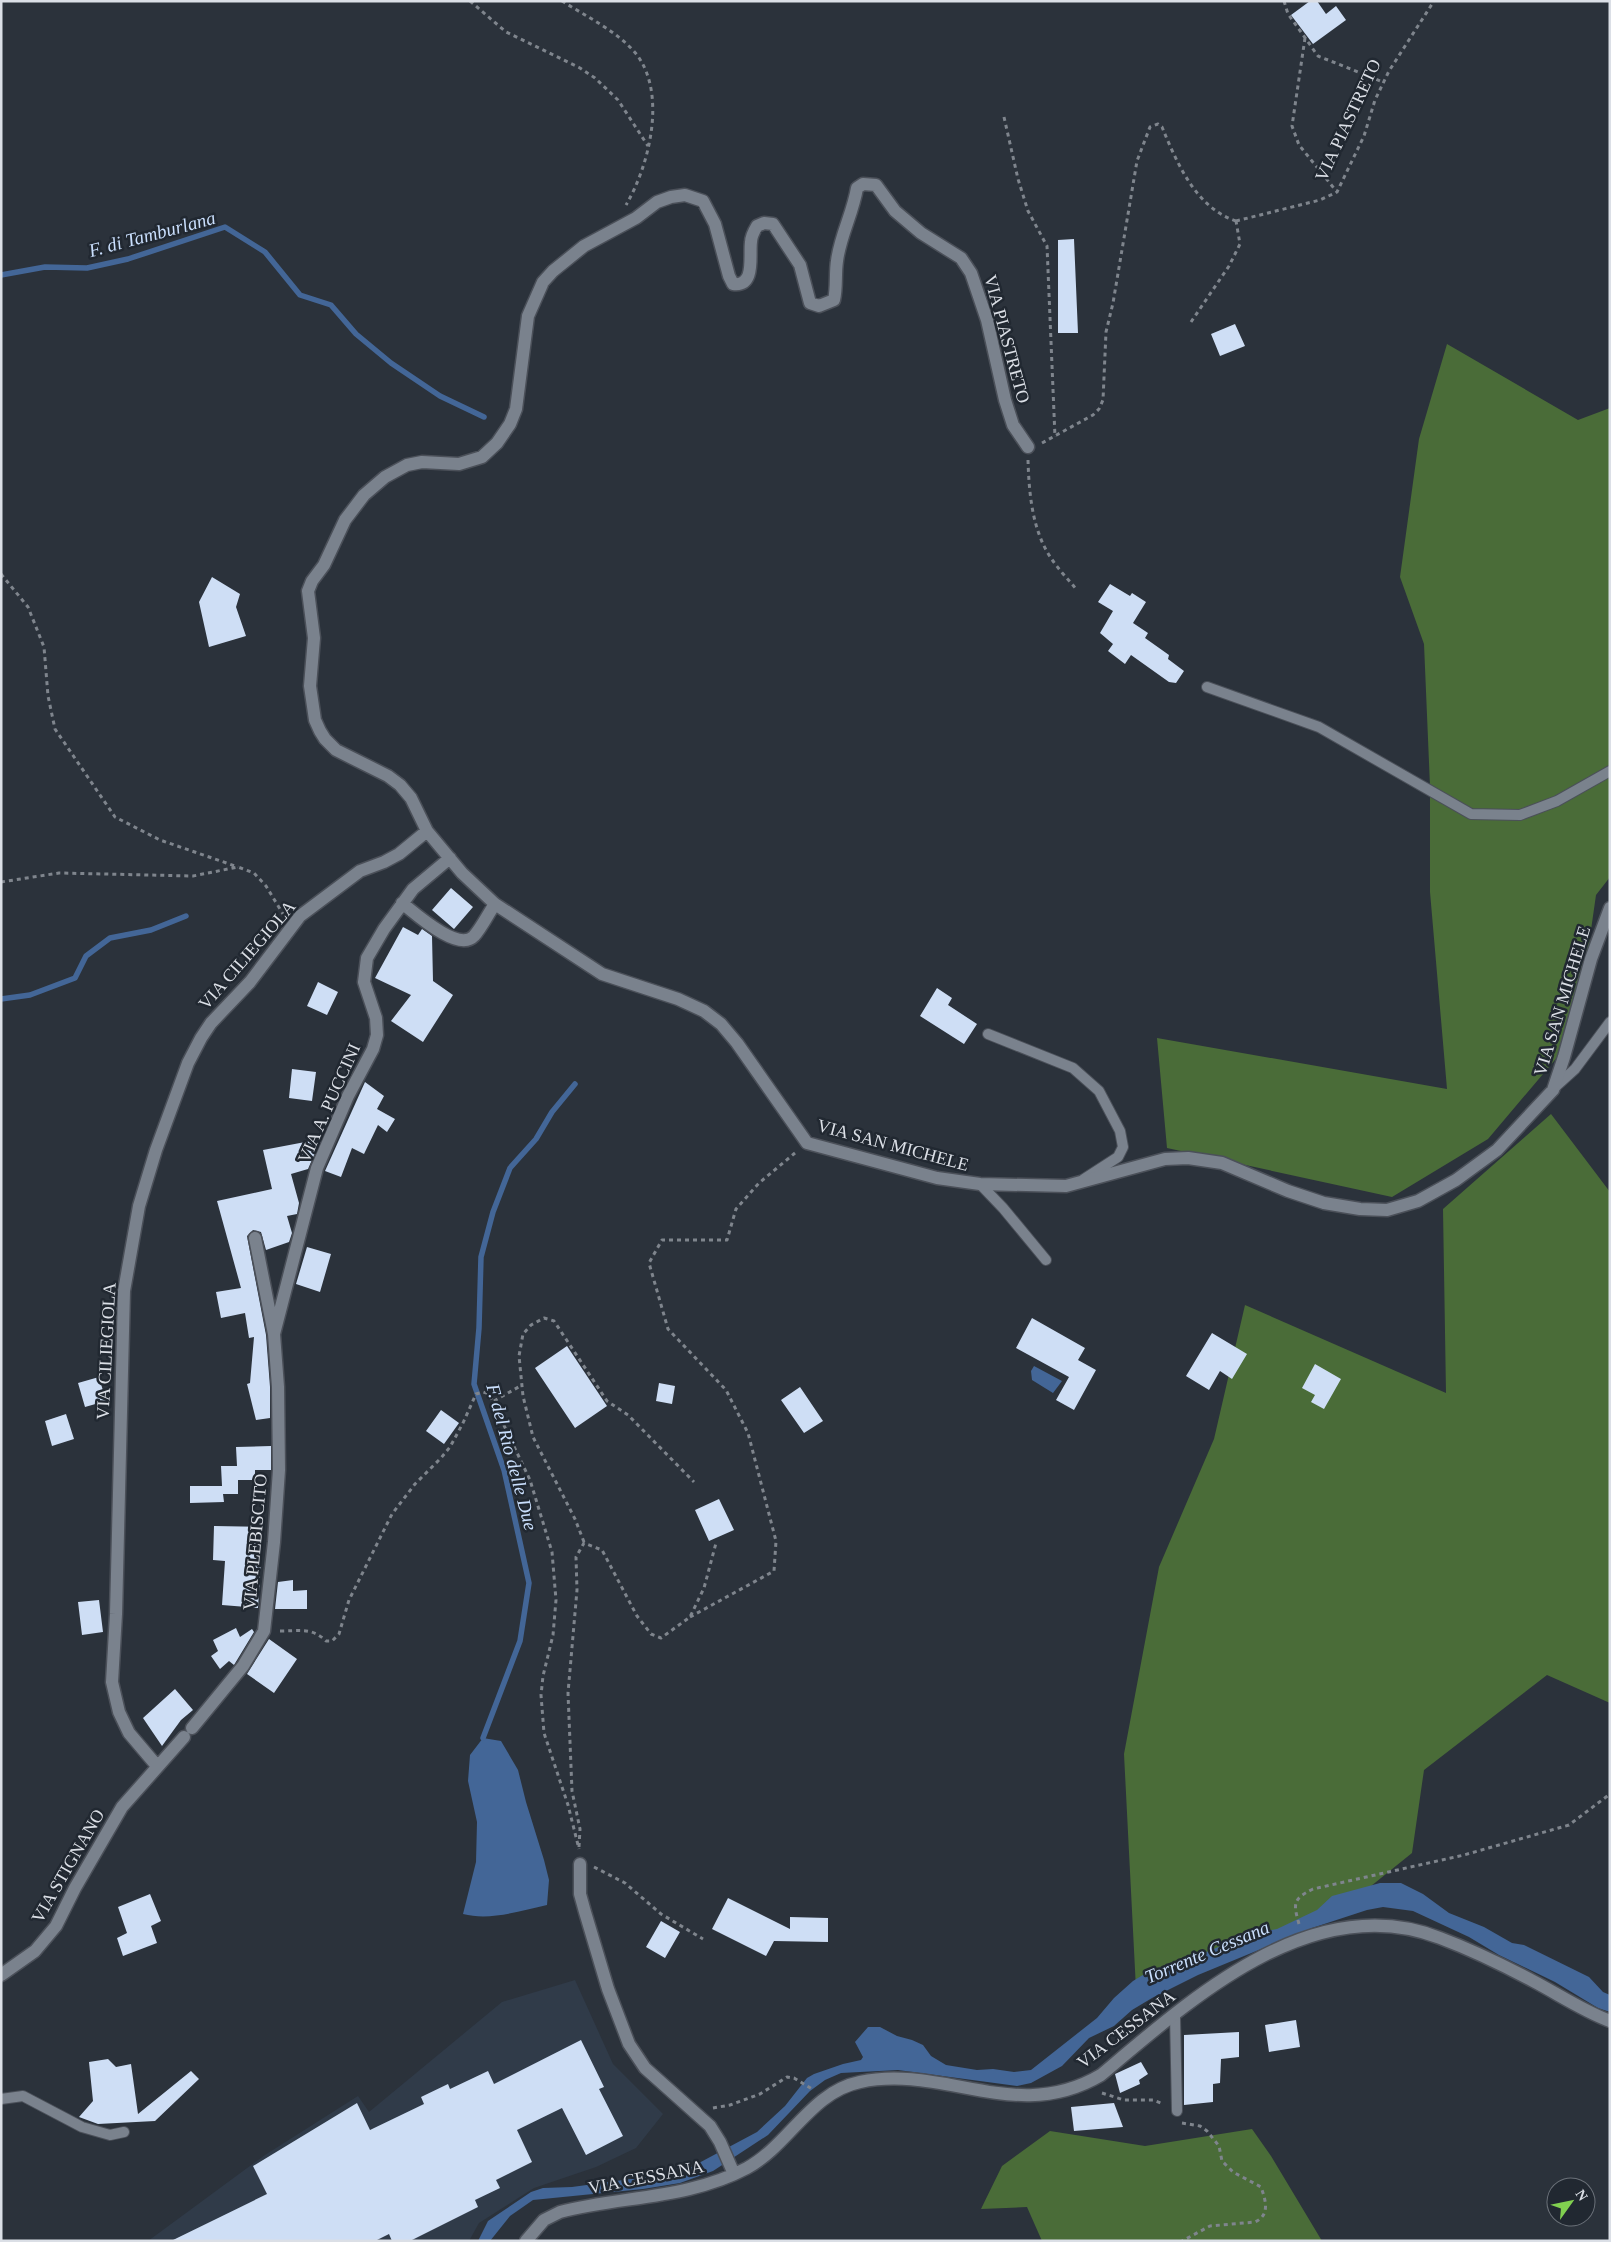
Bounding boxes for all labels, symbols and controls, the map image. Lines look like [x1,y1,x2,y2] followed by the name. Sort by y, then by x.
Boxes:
[1311,56,1385,184] street label: VIA PIASTRETO
[85,207,218,261] water label: F. di Tamburlana
[980,273,1034,405] street label: VIA PIASTRETO
[194,897,300,1013] street label: VIA CILIEGIOLA
[1530,923,1594,1079] street label: VIA SAN MICHELE
[294,1040,364,1166] street label: VIA A. PUCCINI
[815,1115,971,1175] street label: VIA SAN MICHELE
[92,1282,120,1420] street label: VIA CILIEGIOLA
[482,1380,542,1533] water label: F. del Rio delle Due
[239,1473,271,1611] street label: VIA PLEBISCITO
[27,1806,109,1926] street label: VIA STIGNANO
[1142,1916,1272,1988] water label: Torrente Cessana
[1073,1986,1179,2072] street label: VIA CESSANA
[586,2156,706,2198] street label: VIA CESSANA
[1546,2177,1596,2227] north arrow
[1572,2187,1591,2204] text: N

